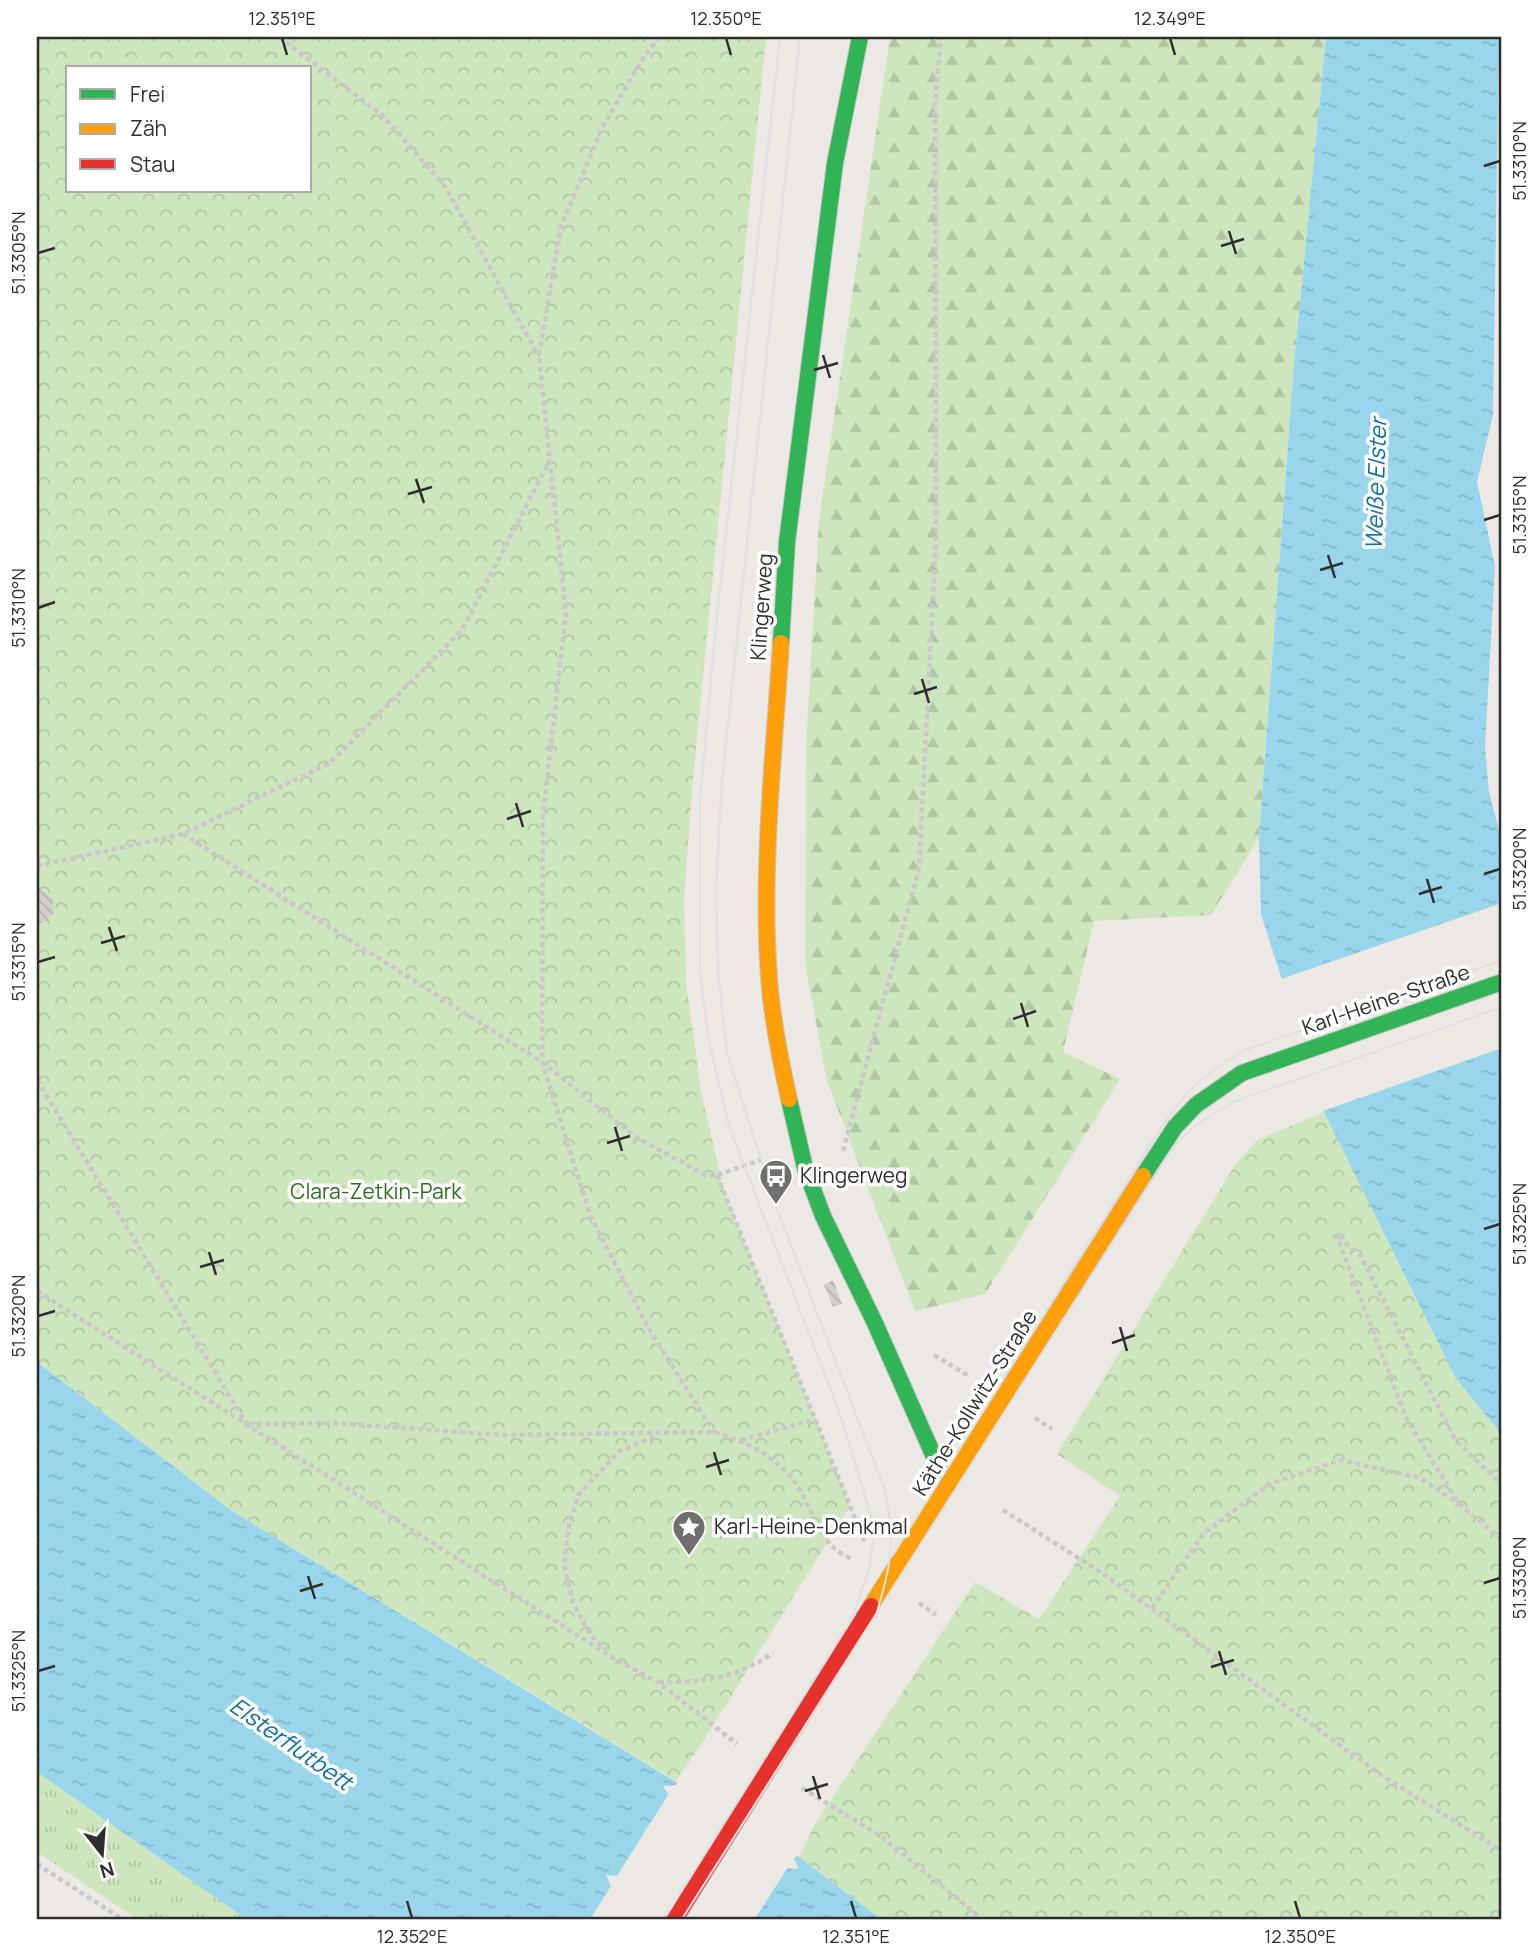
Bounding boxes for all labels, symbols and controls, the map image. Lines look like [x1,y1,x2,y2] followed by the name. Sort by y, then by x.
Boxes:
[248,6,316,30] text: 12.351°E
[690,6,762,30] text: 12.350°E
[1134,6,1206,30] text: 12.349°E
[66,66,312,192] legend
[130,80,165,108] text: Frei
[130,114,167,142] text: Zäh
[1507,121,1531,201] text: 51.3310°N
[130,150,176,178] text: Stau
[6,212,30,294] text: 51.3305°N
[1357,415,1393,550] water label: Weiße Elster
[1507,475,1531,555] text: 51.3315°N
[743,552,779,661] street label: Klingerweg
[6,568,30,648] text: 51.3310°N
[1507,828,1531,910] text: 51.3320°N
[6,922,30,1002] text: 51.3315°N
[1298,957,1473,1041] street label: Karl-Heine-Straße
[757,1157,795,1206] bus stop icon: Klingerweg
[800,1161,907,1189] place label: Klingerweg
[290,1177,462,1205] park label: Clara-Zetkin-Park
[1507,1183,1531,1265] text: 51.3325°N
[6,1275,30,1357] text: 51.3320°N
[905,1304,1043,1501] street label: Käthe-Kollwitz-Straße
[670,1508,708,1557] place icon: Karl-Heine-Denkmal
[714,1512,908,1540] place label: Karl-Heine-Denkmal
[1507,1537,1531,1619] text: 51.3330°N
[6,1630,30,1712] text: 51.3325°N
[224,1689,361,1799] water label: Elsterflutbett
[66,1820,136,1890] north arrow
[97,1856,117,1885] text: N
[377,1924,447,1948] text: 12.352°E
[822,1924,890,1948] text: 12.351°E
[1264,1924,1336,1948] text: 12.350°E

